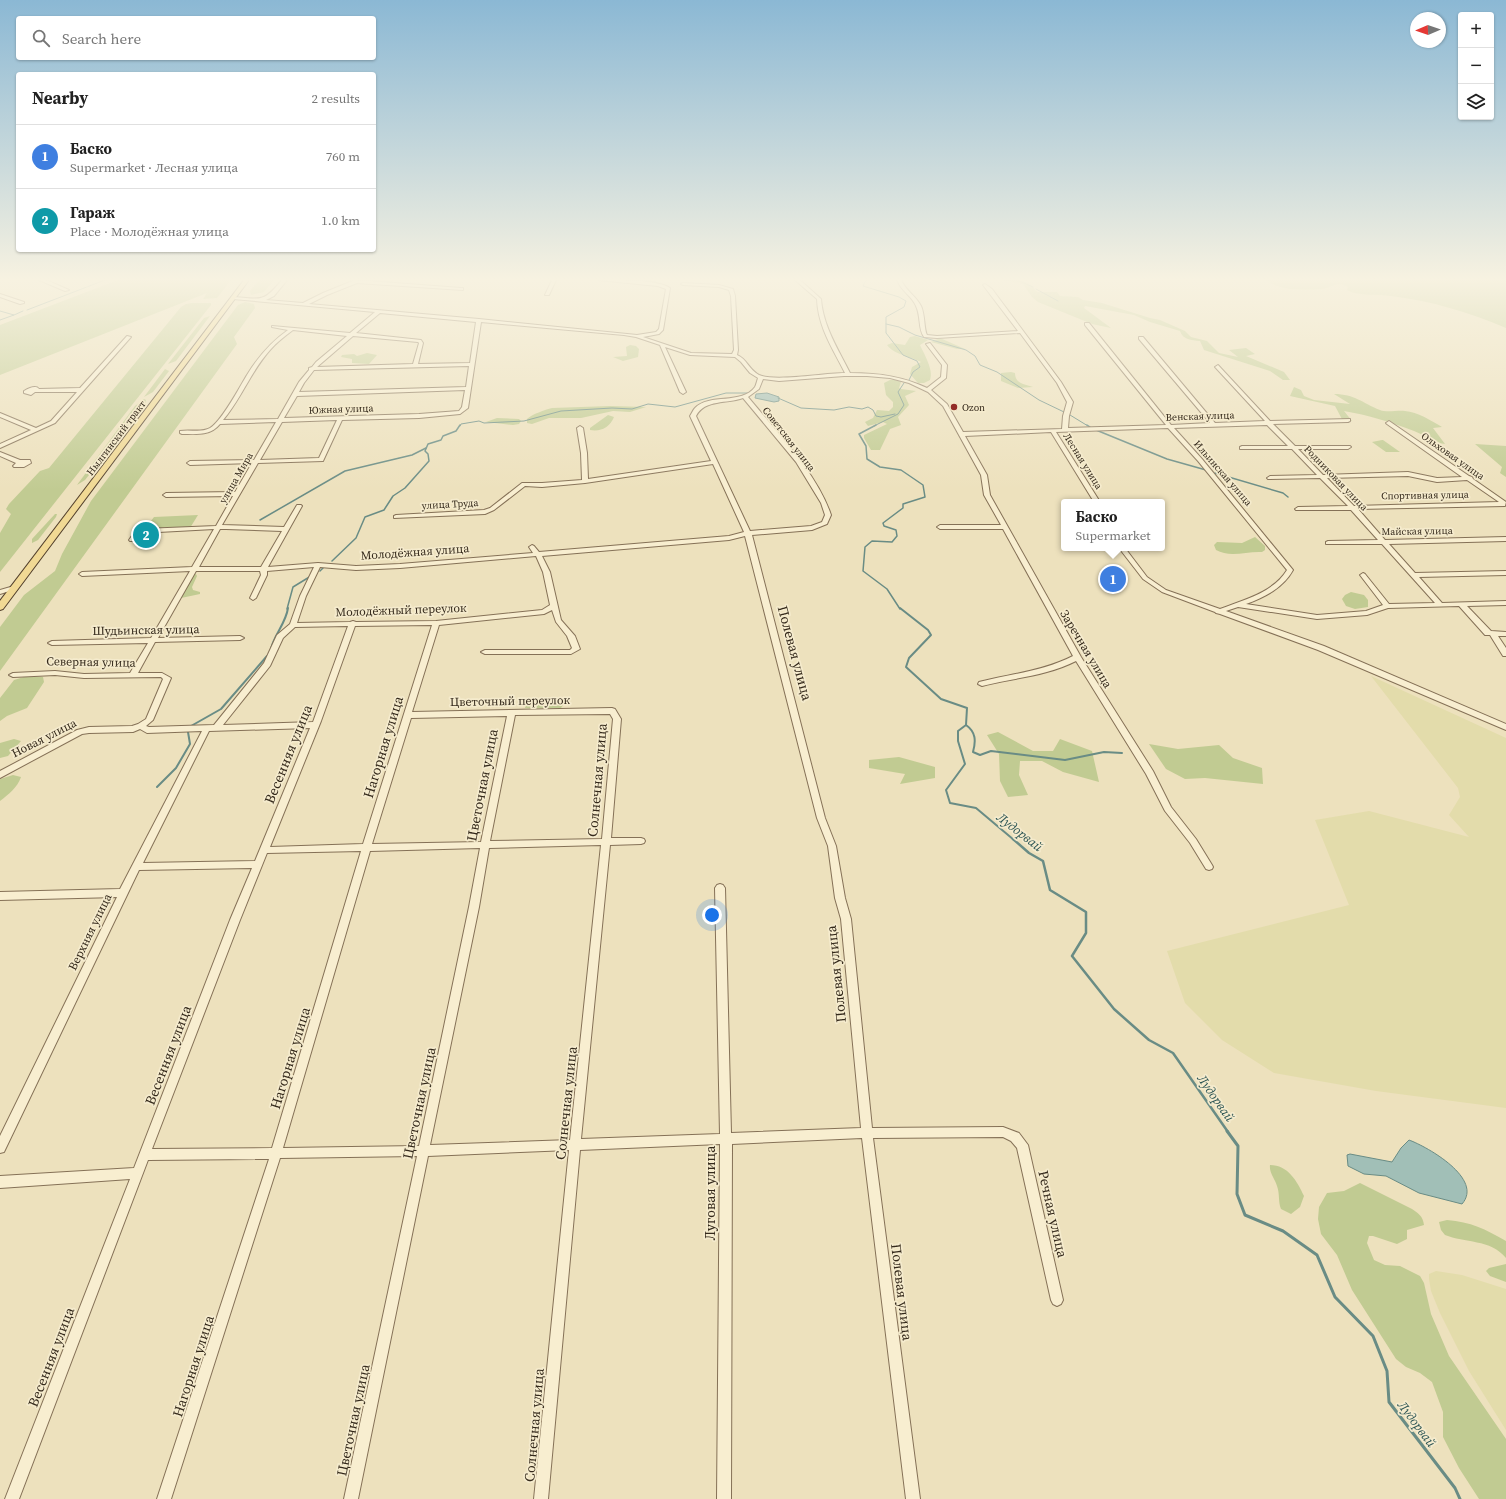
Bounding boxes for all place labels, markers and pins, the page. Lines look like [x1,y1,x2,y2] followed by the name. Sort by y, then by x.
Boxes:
[962,401,985,414] place label: Ozon
[949,402,959,412] marker: Ozon
[133,520,159,550] pin: 2
[1100,564,1126,594] pin: 1

